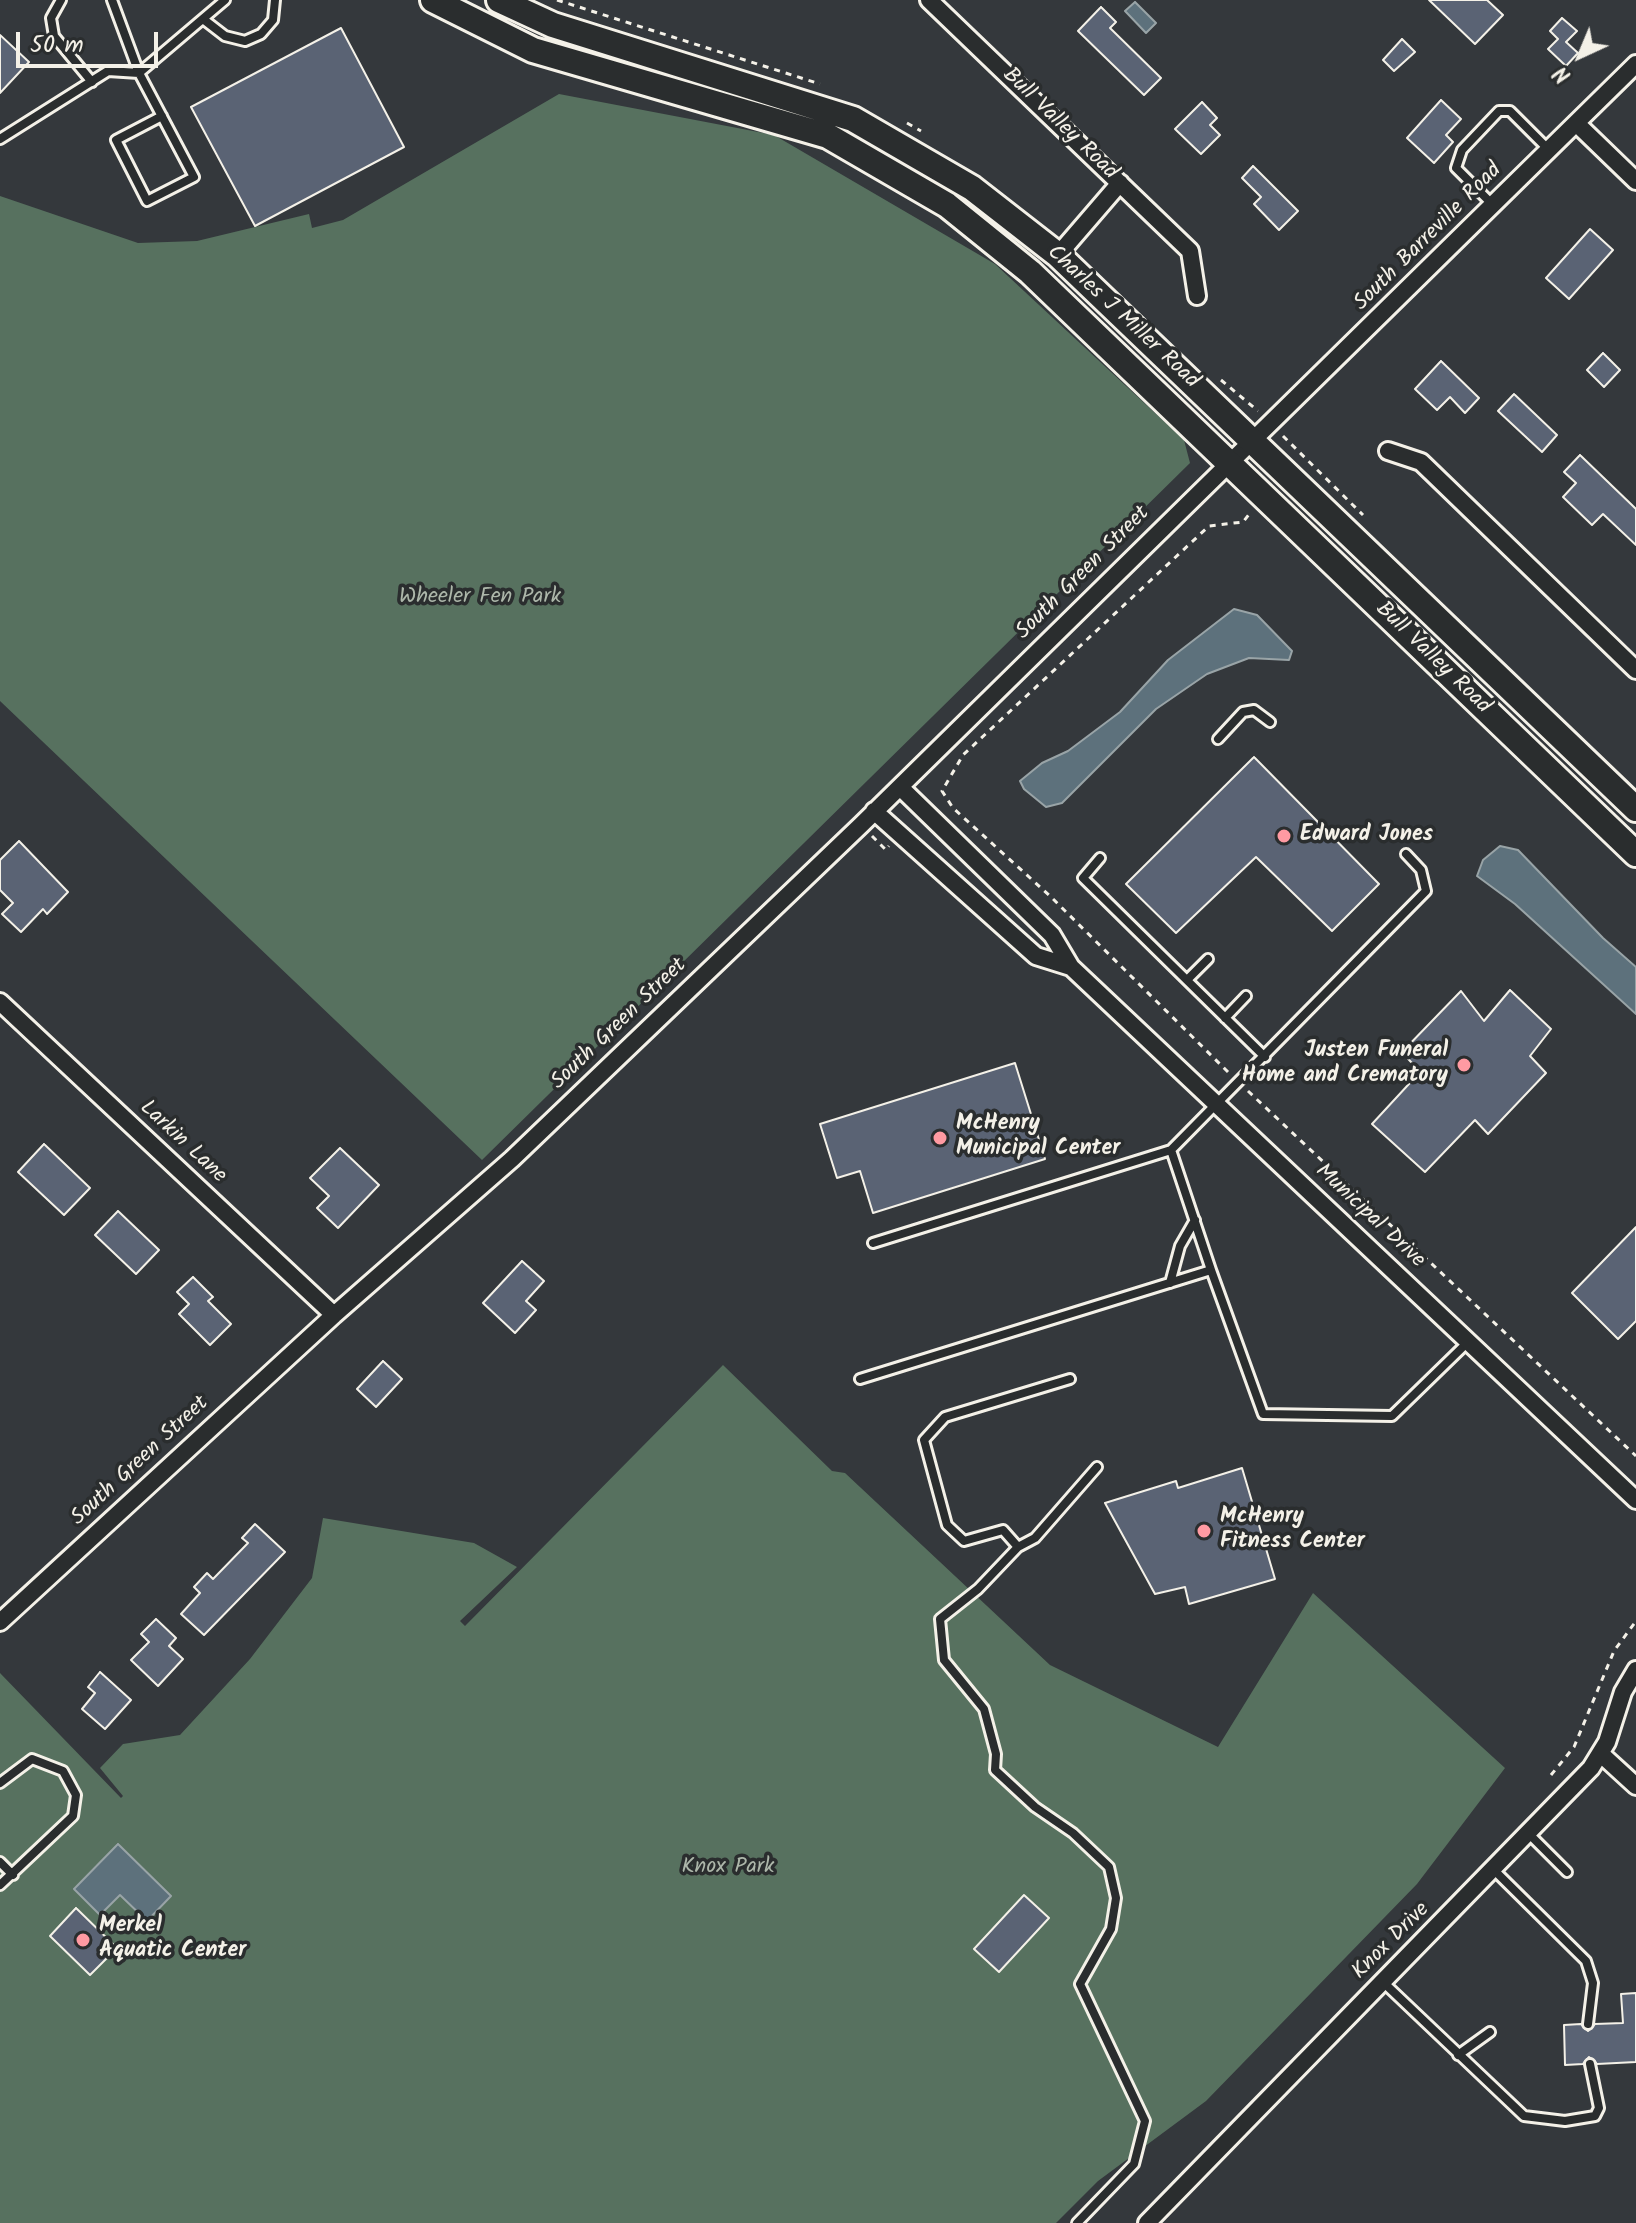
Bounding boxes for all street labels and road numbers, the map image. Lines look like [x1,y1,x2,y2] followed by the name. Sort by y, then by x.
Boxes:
[996,63,1122,187] street label: Bull Valley Road
[1350,159,1508,317] street label: South Barreville Road
[1040,241,1204,395] street label: Charles J Miller Road
[1012,502,1156,646] street label: South Green Street
[1369,597,1495,721] street label: Bull Valley Road
[547,954,693,1096] street label: South Green Street
[133,1096,231,1190] street label: Larkin Lane
[1308,1159,1430,1275] street label: Municipal Drive
[67,1392,215,1532] street label: South Green Street
[1348,1898,1436,1986] street label: Knox Drive

